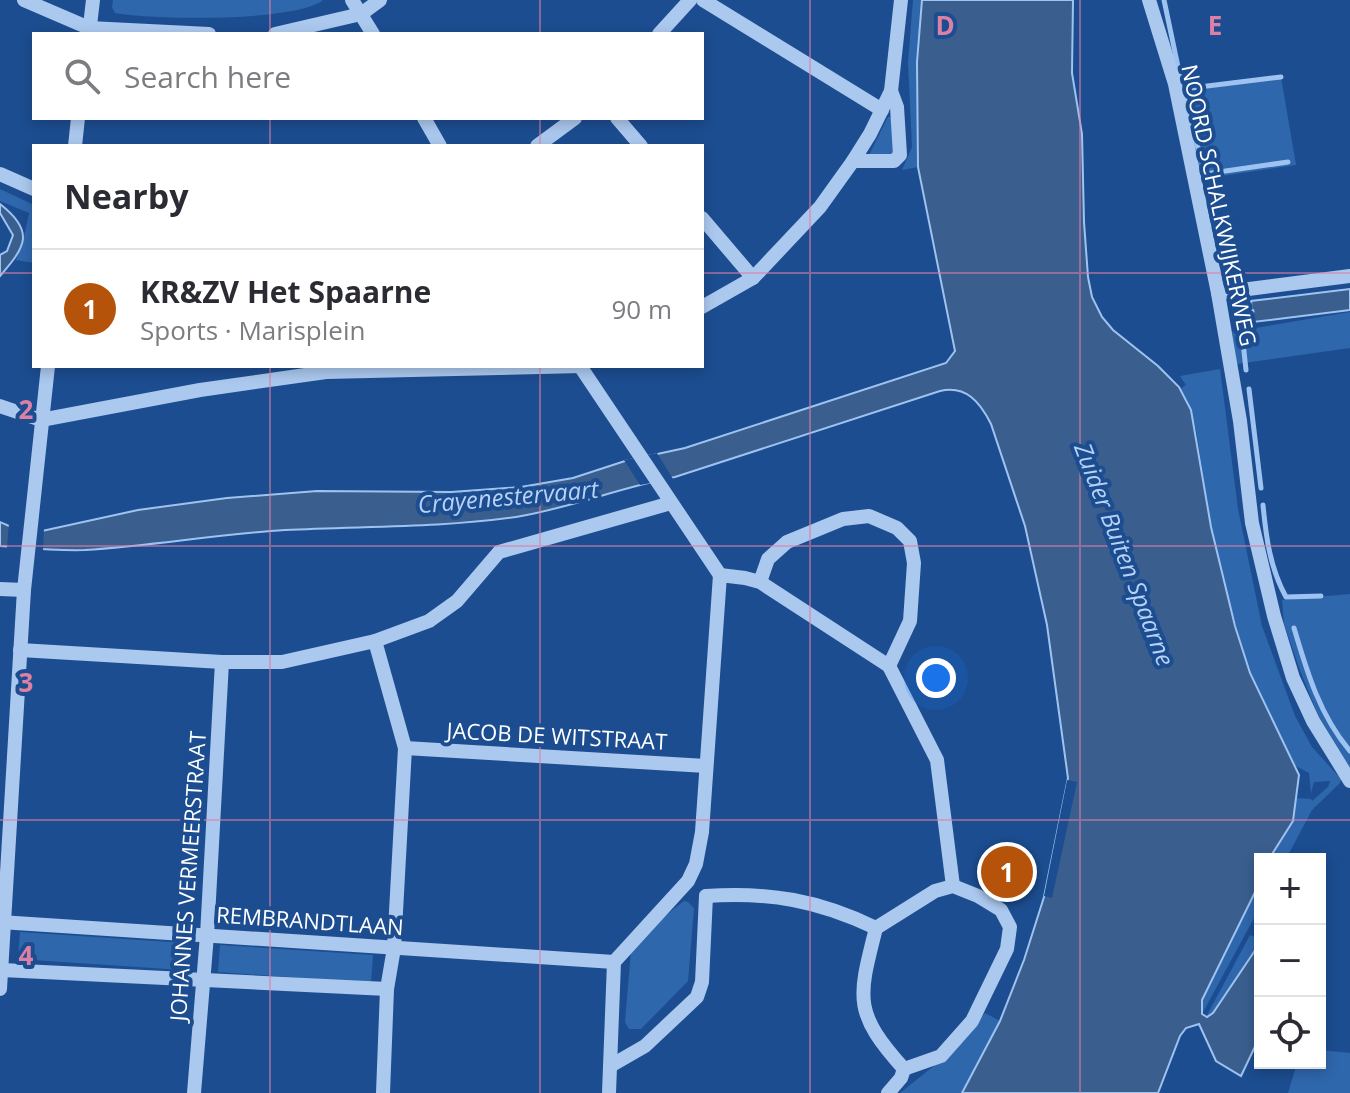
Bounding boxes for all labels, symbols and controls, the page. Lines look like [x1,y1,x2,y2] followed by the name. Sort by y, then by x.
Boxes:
[935,7,955,43] text: D
[1208,7,1222,43] text: E
[32,32,704,120] search box
[60,54,104,98] icon: search
[124,56,291,97] text: Search here
[1175,61,1265,349] street label: NOORD SCHALKWIJKERWEG
[64,173,189,219] text: Nearby
[140,271,431,312] text: KR&ZV Het Spaarne
[83,291,97,327] text: 1
[611,291,672,327] text: 90 m
[140,312,365,348] text: Sports · Marisplein
[19,391,34,427] text: 2
[1067,437,1183,670] water label: Zuider Buiten Spaarne
[416,472,601,520] water label: Crayenestervaart
[916,658,956,698] your location
[19,664,33,700] text: 3
[444,714,668,756] street label: JACOB DE WITSTRAAT
[162,730,212,1024] street label: JOHANNES VERMEERSTRAAT
[981,842,1033,902] pin: 1
[1254,853,1326,1069] map controls
[1254,853,1326,925] button: +
[215,898,405,942] street label: REMBRANDTLAAN
[1254,925,1326,997] button: −
[19,937,34,973] text: 4
[1254,997,1326,1069] button: locate

